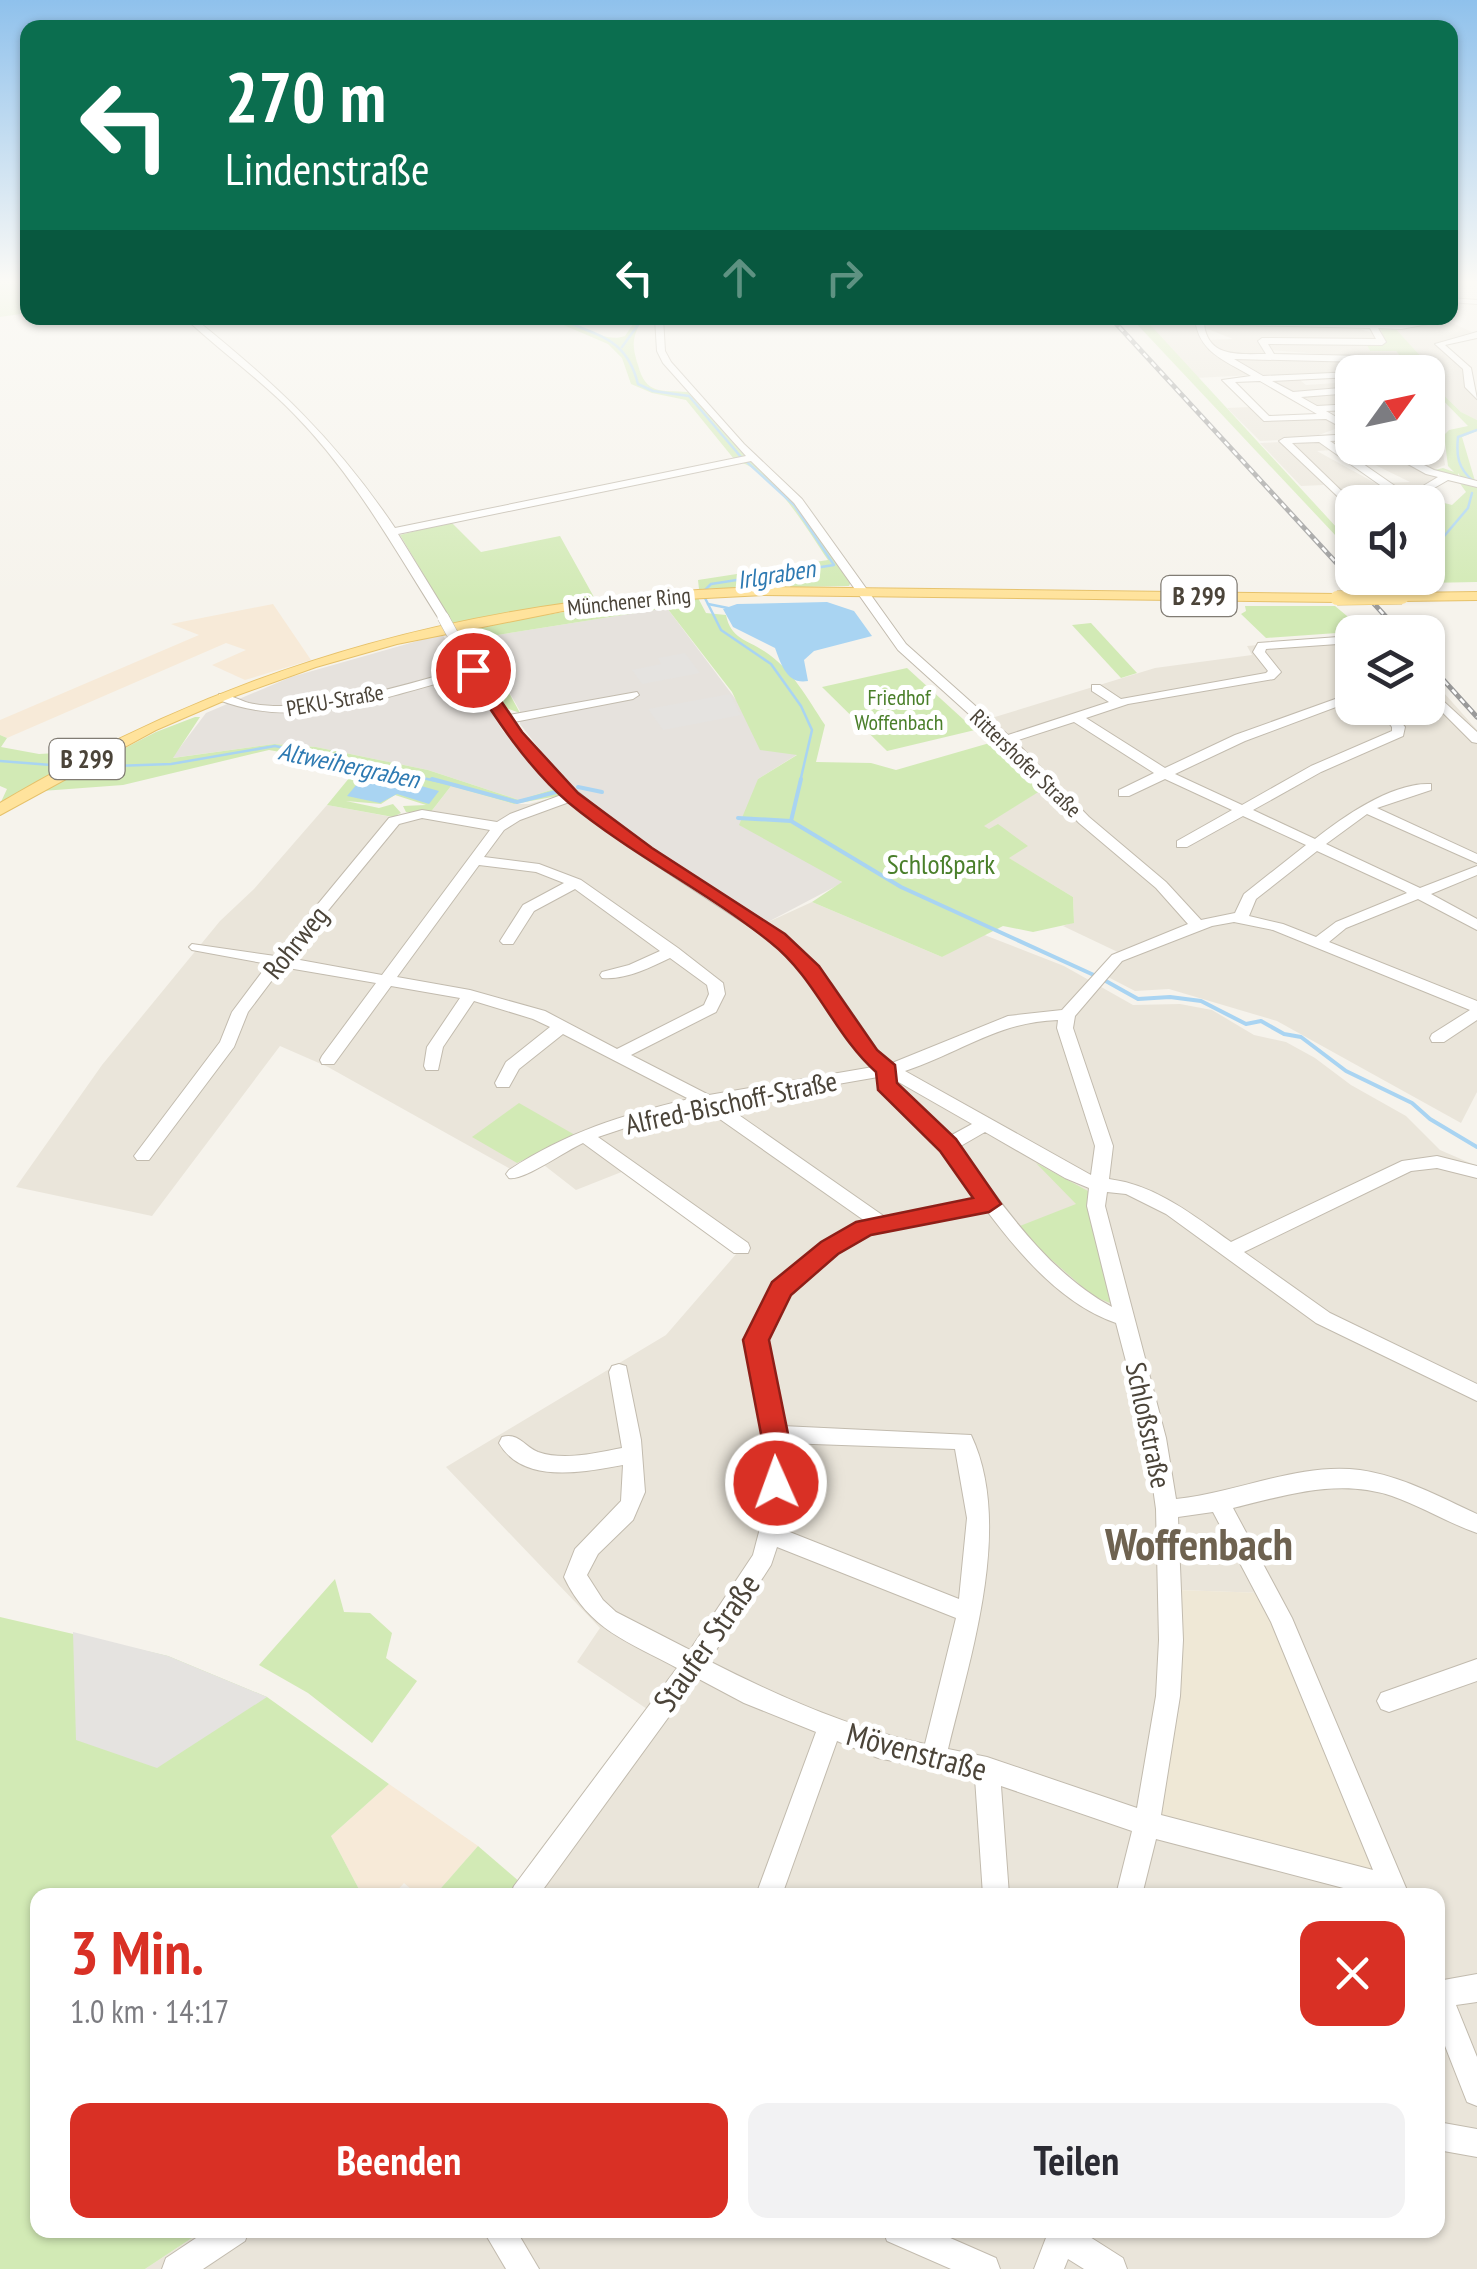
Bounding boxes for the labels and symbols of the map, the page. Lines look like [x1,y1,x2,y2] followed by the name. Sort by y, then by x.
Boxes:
[1335,355,1445,465] north arrow
[735,552,819,596] water label: Irlgraben
[1162,576,1236,616] road number: B 299
[566,581,692,621] street label: Münchener Ring
[431,628,516,713] pin
[284,678,386,722] street label: PEKU-Straße
[854,683,944,736] park label: Friedhof Woffenbach
[964,703,1088,823] street label: Rittershofer Straße
[276,735,424,796] water label: Altweihergraben
[49,739,124,779] road number: B 299
[887,845,995,882] park label: Schloßpark
[254,898,336,986] street label: Rohrweg
[622,1061,840,1143] street label: Alfred-Bischoff-Straße
[1118,1359,1180,1491] street label: Schloßstraße
[724,1431,828,1535] position arrow
[1104,1514,1293,1572] district label: Woffenbach
[643,1565,769,1719] street label: Staufer Straße
[842,1712,992,1790] street label: Mövenstraße

